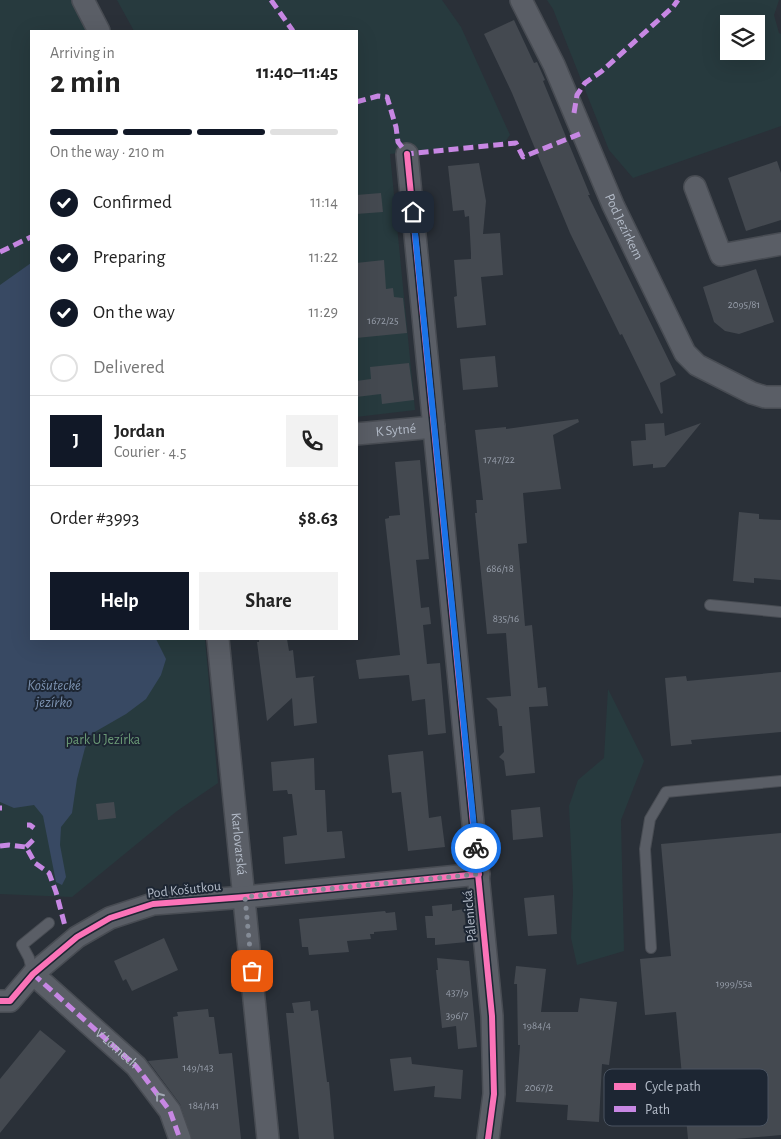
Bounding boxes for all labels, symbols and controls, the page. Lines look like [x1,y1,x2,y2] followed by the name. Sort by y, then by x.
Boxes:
[720,15,765,60] map controls
[720,15,765,60] button: layers
[50,45,115,61] text: Arriving in
[256,63,338,82] text: 11:40–11:45
[50,66,121,98] text: 2 min
[50,144,165,160] text: On the way · 210 m
[50,189,78,217] icon: check
[392,191,434,233] pin
[602,192,645,262] street label: Pod Jezírkem
[93,193,172,212] text: Confirmed
[310,194,338,210] text: 11:14
[399,198,427,226] icon: home
[50,244,78,272] icon: check
[93,248,166,267] text: Preparing
[309,249,338,265] text: 11:22
[50,299,78,327] icon: check
[728,299,760,310] house number: 2095/81
[93,303,175,322] text: On the way
[309,304,338,320] text: 11:29
[367,315,399,326] house number: 1672/25
[93,358,165,377] text: Delivered
[286,415,338,467] button: phone
[114,422,165,441] text: Jordan
[375,422,417,439] street label: K Sytné
[73,431,79,450] text: J
[114,444,186,460] text: Courier · 4.5
[483,454,515,465] house number: 1747/22
[50,509,139,528] text: Order #3993
[298,509,338,528] text: $8.63
[486,563,514,574] house number: 686/18
[50,572,189,630] button: Help
[199,572,338,630] button: Share
[493,613,519,624] house number: 835/16
[27,678,81,710] water label: Košutecké jezírko
[66,733,141,747] park label: park U Jezírka
[228,812,249,876] street label: Karlovarská
[451,823,501,873] courier
[462,834,490,862] icon: bike
[146,879,222,901] street label: Pod Košutkou
[461,889,479,942] street label: Pálenická
[231,950,273,992] pin
[238,957,266,985] icon: bag
[716,978,752,989] house number: 1999/55a
[446,987,468,998] house number: 437/9
[446,1010,469,1021] house number: 396/7
[523,1020,551,1031] house number: 1984/4
[92,1026,141,1071] street label: V Lomech
[182,1062,214,1073] house number: 149/143
[604,1069,768,1126] legend
[645,1080,701,1094] text: Cycle path
[525,1082,553,1093] house number: 2067/2
[156,1092,165,1102] one-way arrow
[189,1100,219,1111] house number: 184/141
[645,1103,670,1117] text: Path

